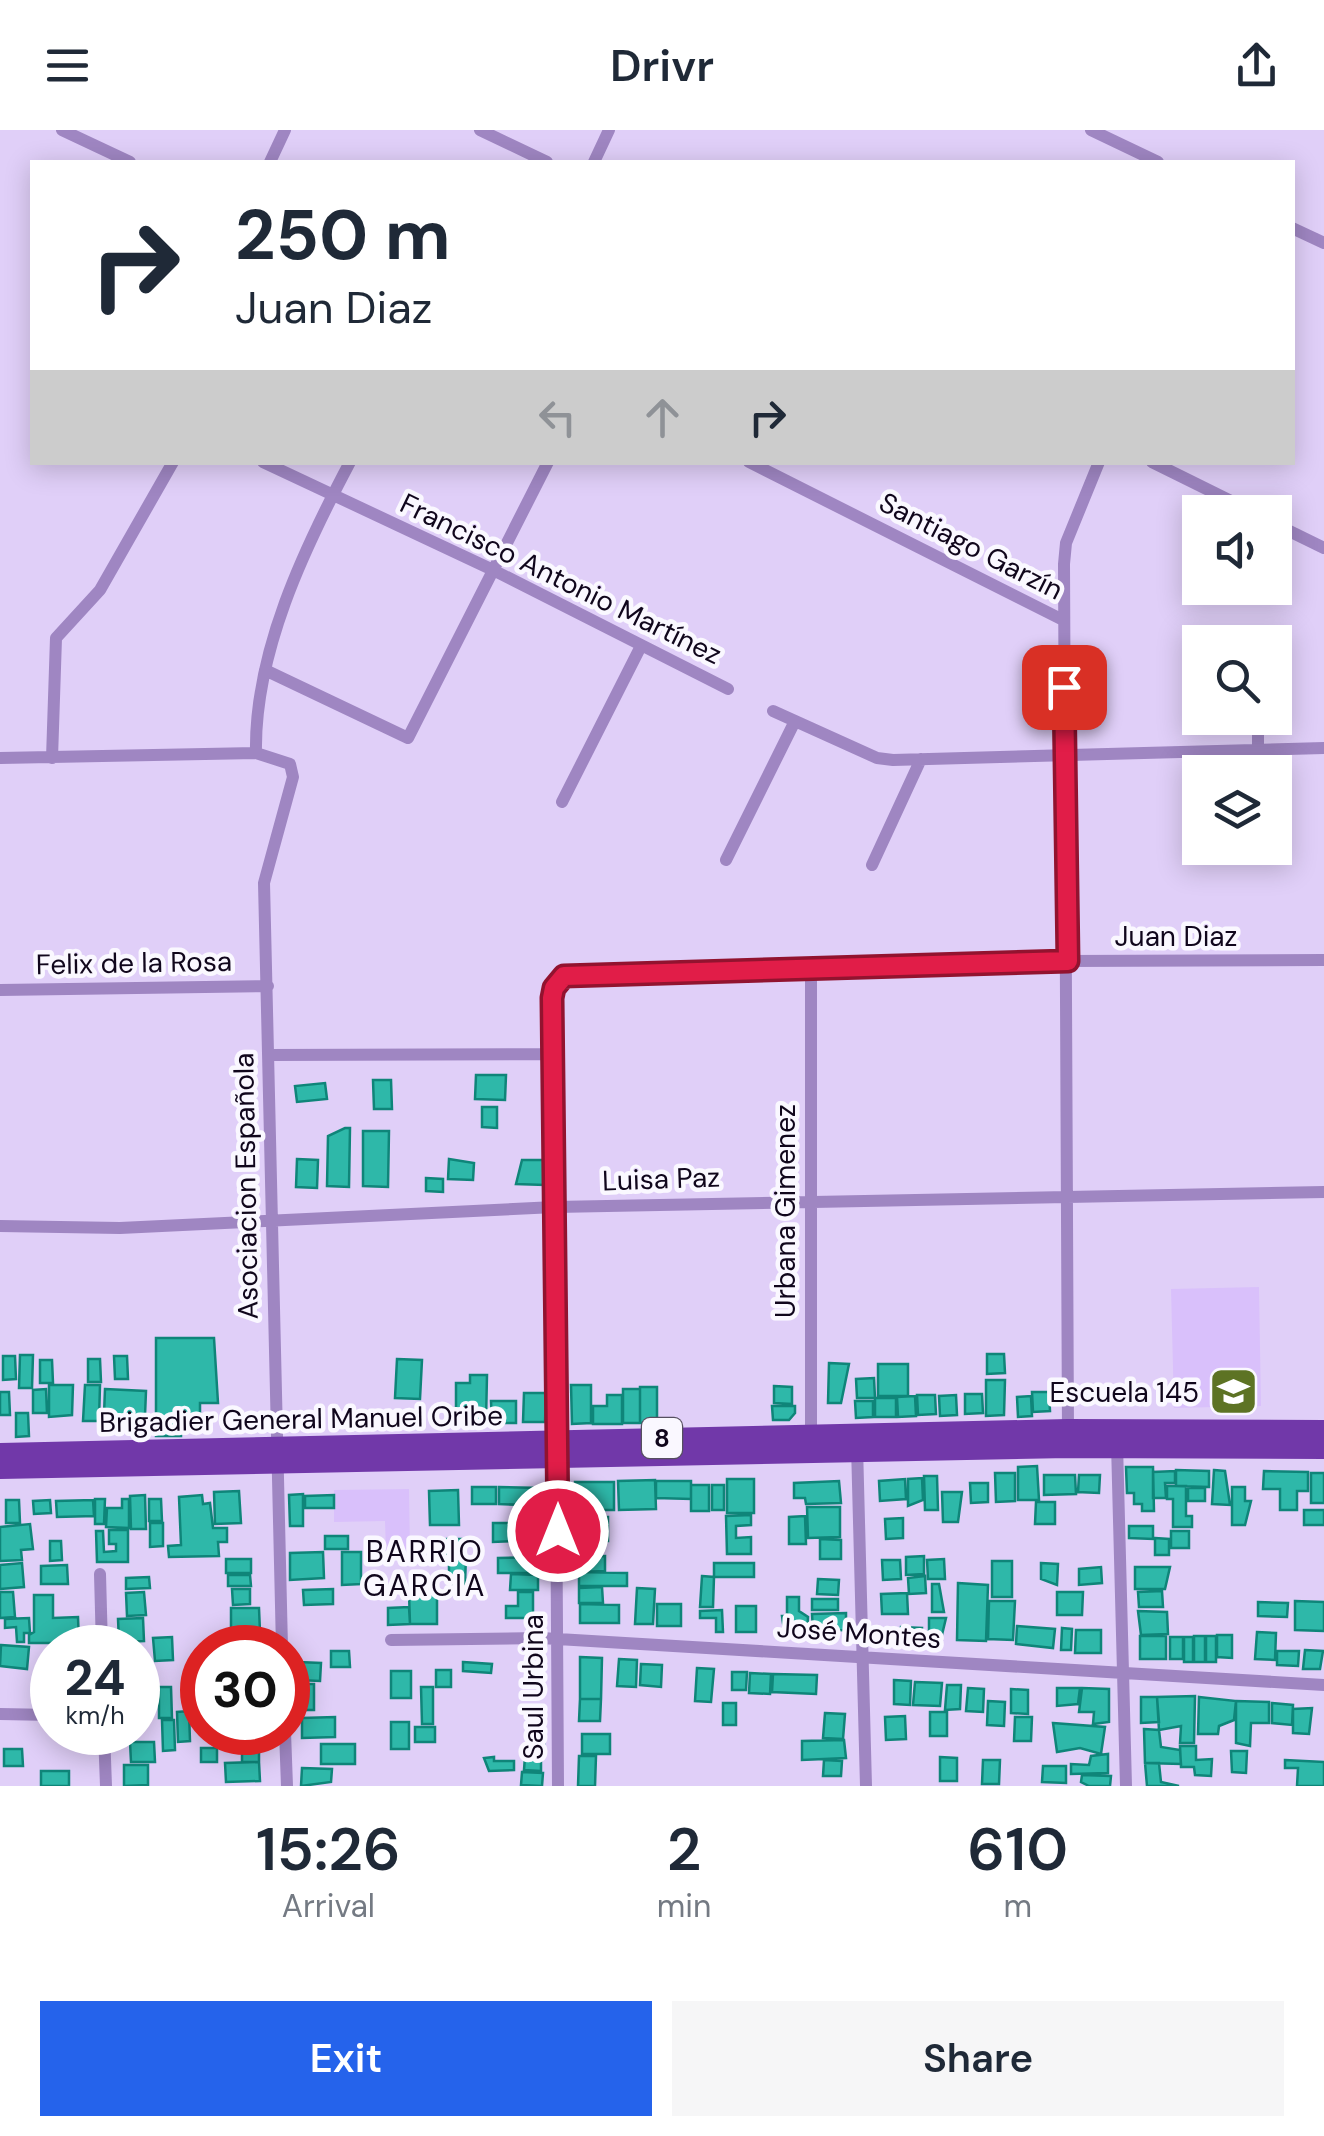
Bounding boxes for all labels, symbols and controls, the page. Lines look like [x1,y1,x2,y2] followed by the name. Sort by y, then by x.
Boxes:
[610,36,714,95] text: Drivr
[40,38,95,93] icon: menu
[1229,38,1284,93] icon: share
[235,190,451,281] text: 250 m
[70,200,200,330] icon: right
[235,278,432,337] text: Juan Diaz
[530,390,585,445] icon: left
[635,390,690,445] icon: ahead
[740,390,795,445] icon: right
[873,484,1069,608] street label: Santiago Garzín
[394,485,728,673] street label: Francisco Antonio Martínez
[1182,495,1292,865] map controls
[1182,495,1292,605] button: sound
[1182,625,1292,735] button: search
[1022,645,1107,730] pin
[1037,660,1092,715] icon: arrive
[1182,755,1292,865] button: layers
[1115,918,1237,955] street label: Juan Diaz
[36,943,232,983] street label: Felix de la Rosa
[225,1052,267,1320] street label: Asociacion Española
[767,1104,804,1318] street label: Urbana Gimenez
[601,1158,721,1200] street label: Luisa Paz
[1208,1366,1260,1418] school or university icon: Escuela 145
[1049,1374,1199,1411] place label: Escuela 145
[99,1397,503,1441] street label: Brigadier General Manuel Oribe
[642,1418,682,1458] road number: 8
[506,1479,610,1583] position arrow
[363,1532,487,1605] district label: BARRIO GARCIA
[776,1609,942,1657] street label: José Montes
[515,1614,552,1760] street label: Saul Urbina
[180,1625,310,1755] speed limit sign: 30
[65,1645,126,1711] text: 24
[65,1699,125,1732] text: km/h
[256,1810,401,1889] text: 15:26
[667,1810,701,1889] text: 2
[967,1810,1068,1889] text: 610
[282,1885,375,1927] text: Arrival
[657,1885,711,1927] text: min
[1003,1885,1032,1927] text: m
[40,2001,652,2116] button: Exit
[672,2001,1284,2116] button: Share

